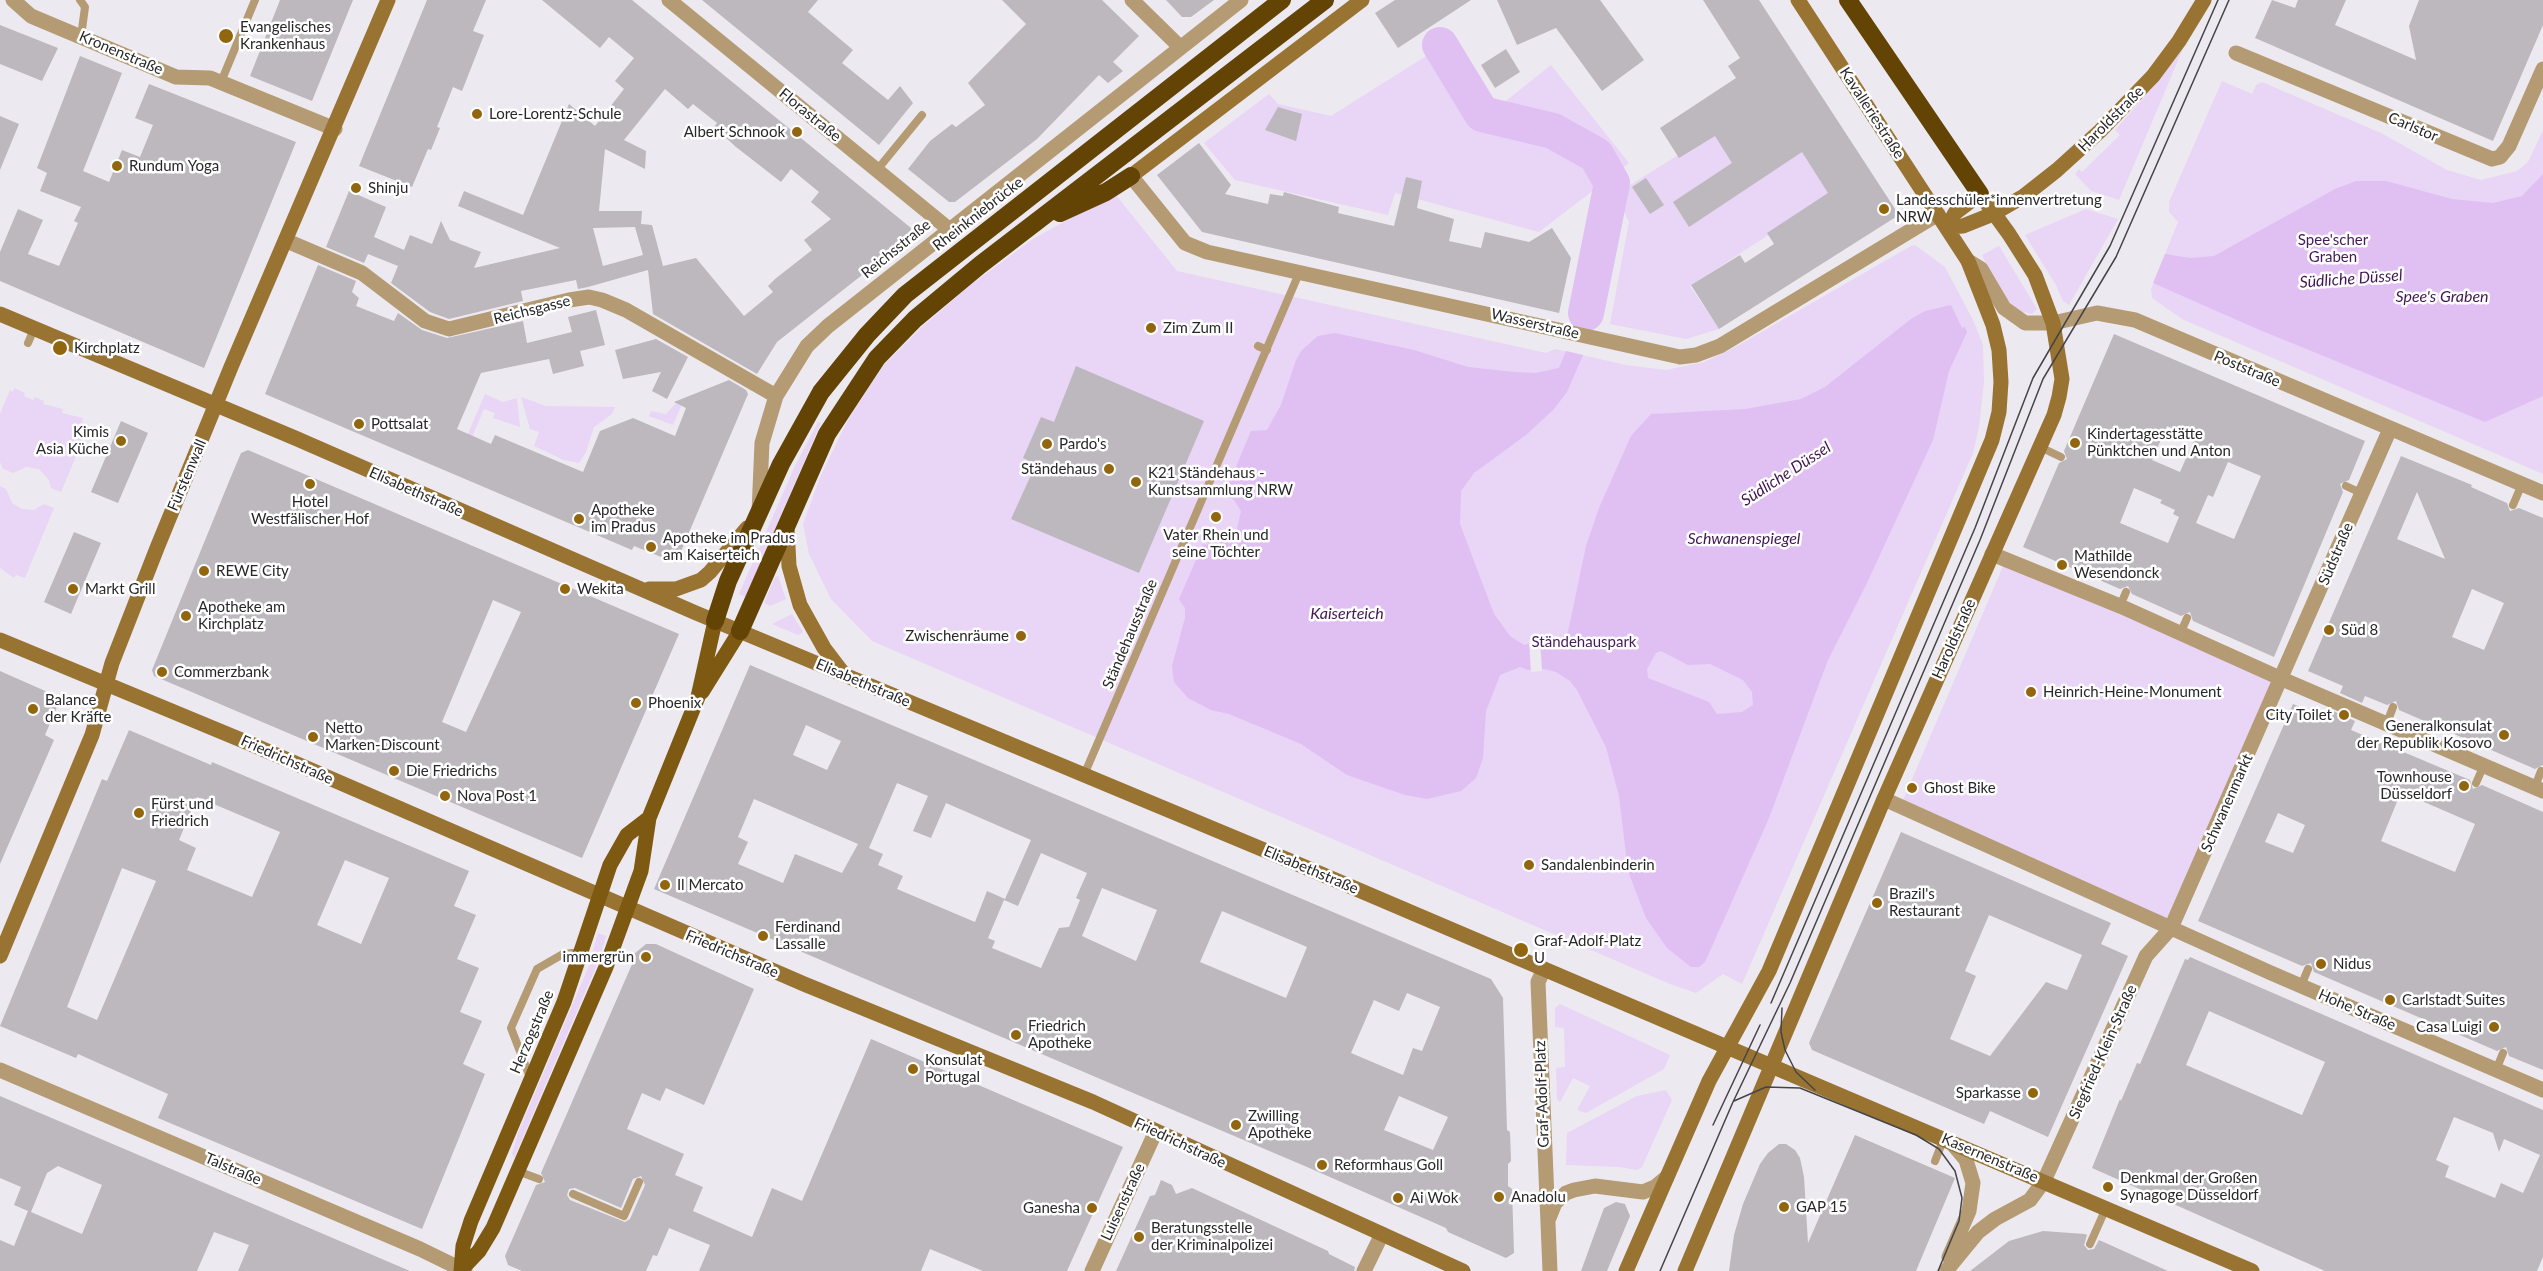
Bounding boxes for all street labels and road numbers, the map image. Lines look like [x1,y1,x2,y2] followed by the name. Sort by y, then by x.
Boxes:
[76,27,166,79] street label: Kronenstraße
[1836,64,1908,162] street label: Kavalleriestraße
[2074,82,2148,156] street label: Haroldstraße
[775,85,845,145] street label: Florastraße
[2385,109,2441,145] street label: Carlstor
[929,173,1027,255] street label: Rheinkniebrücke
[858,216,934,282] street label: Reichsstraße
[492,292,572,328] street label: Reichsgasse
[1489,305,1581,343] street label: Wasserstraße
[2211,347,2283,391] street label: Poststraße
[164,436,210,514] street label: Fürstenwall
[366,463,466,521] street label: Elisabethstraße
[2315,520,2357,588] street label: Südstraße
[1099,576,1161,692] street label: Ständehausstraße
[1928,596,1980,682] street label: Haroldstraße
[813,655,913,711] street label: Elisabethstraße
[238,732,336,788] street label: Friedrichstraße
[2197,751,2257,855] street label: Schwanenmarkt
[1261,842,1361,898] street label: Elisabethstraße
[683,926,781,982] street label: Friedrichstraße
[2065,982,2141,1122] street label: Siegfried-Klein-Straße
[2316,986,2398,1034] street label: Hohe Straße
[506,988,558,1076] street label: Herzogstraße
[1531,1040,1553,1148] street label: Graf-Adolf-Platz
[1131,1114,1229,1172] street label: Friedrichstraße
[1939,1130,2041,1186] street label: Kasernenstraße
[202,1149,264,1189] street label: Talstraße
[1097,1160,1149,1244] street label: Luisenstraße

